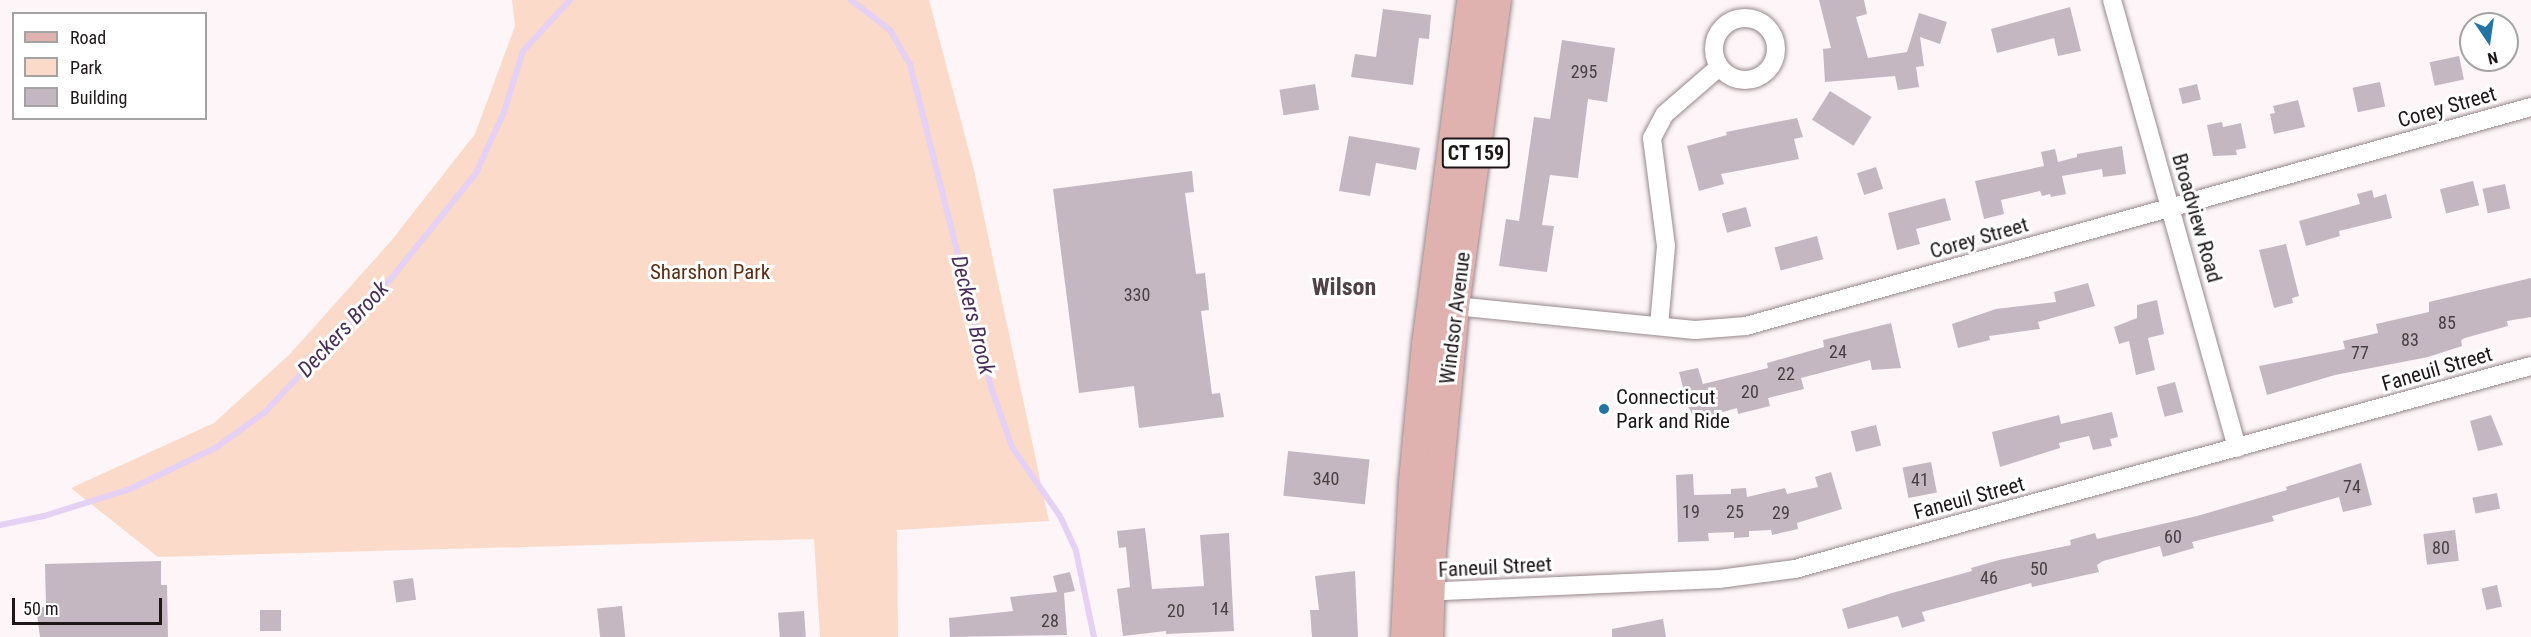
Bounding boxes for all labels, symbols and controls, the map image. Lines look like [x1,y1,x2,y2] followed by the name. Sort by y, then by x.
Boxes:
[12,12,207,120] legend
[2459,12,2519,72] north arrow
[70,27,106,48] text: Road
[2486,48,2500,68] text: N
[70,57,102,78] text: Park
[1571,61,1597,83] house number: 295
[2395,81,2499,133] street label: Corey Street
[70,87,127,108] text: Building
[1442,136,1510,170] road number: CT 159
[2167,151,2227,285] street label: Broadview Road
[1927,212,2031,264] street label: Corey Street
[1434,250,1476,386] street label: Windsor Avenue
[945,253,1001,377] water label: Deckers Brook
[650,259,770,285] park label: Sharshon Park
[1312,274,1376,302] district label: Wilson
[292,276,394,382] water label: Deckers Brook
[1124,284,1150,306] house number: 330
[2438,312,2456,334] house number: 85
[2401,329,2419,351] house number: 83
[1829,341,1847,363] house number: 24
[2379,341,2495,397] street label: Faneuil Street
[2351,342,2369,364] house number: 77
[1777,363,1795,385] house number: 22
[1741,381,1759,403] house number: 20
[1616,384,1730,434] place label: Connecticut Park and Ride
[1597,402,1611,416] marker: Connecticut Park and Ride
[1313,468,1339,490] house number: 340
[1911,469,1929,491] house number: 41
[1911,471,2027,525] street label: Faneuil Street
[2343,476,2361,498] house number: 74
[1682,501,1700,523] house number: 19
[1726,501,1744,523] house number: 25
[1772,502,1790,524] house number: 29
[2164,526,2182,548] house number: 60
[2432,537,2450,559] house number: 80
[1438,551,1552,583] street label: Faneuil Street
[2030,558,2048,580] house number: 50
[1980,567,1998,589] house number: 46
[15,586,165,624] scale bar
[23,598,58,619] text: 50 m
[1211,598,1229,620] house number: 14
[1167,600,1185,622] house number: 20
[1041,610,1059,632] house number: 28

